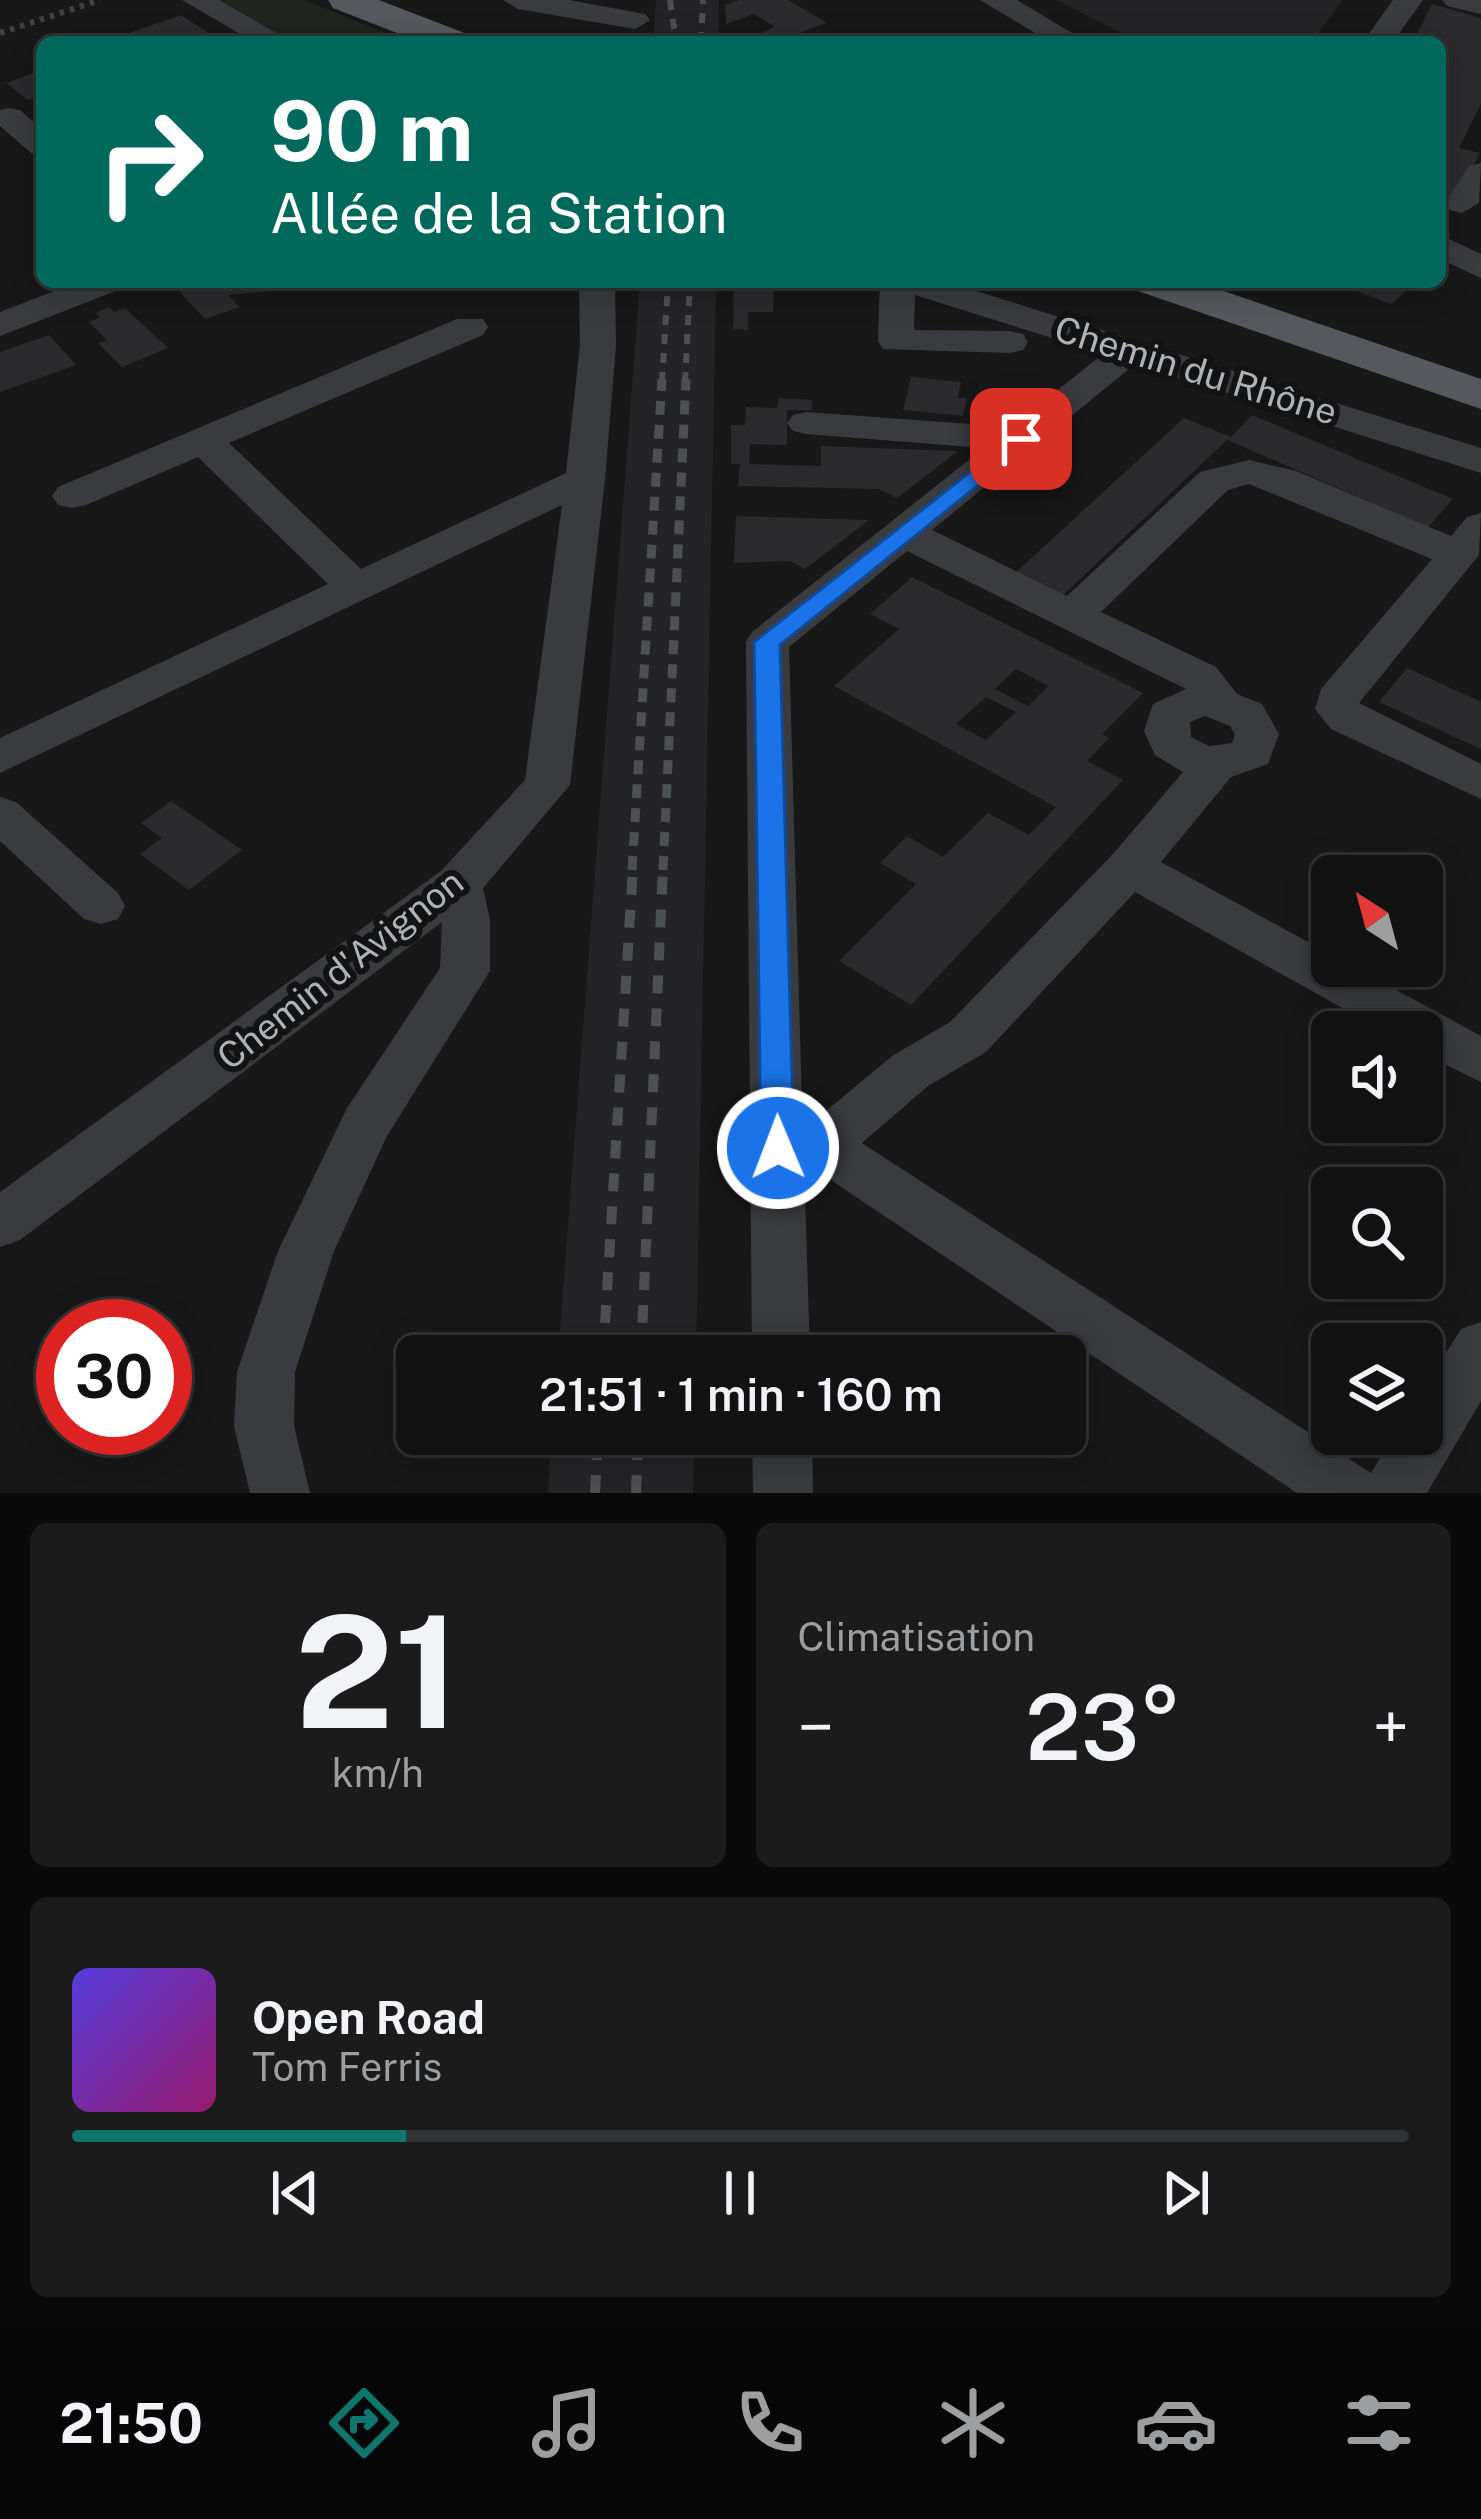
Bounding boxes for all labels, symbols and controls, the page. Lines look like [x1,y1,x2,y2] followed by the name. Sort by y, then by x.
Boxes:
[270,81,473,180] text: 90 m
[72,84,228,240] icon: right
[270,182,727,245] text: Allée de la Station
[1050,307,1342,433] street label: Chemin du Rhône
[970,388,1072,490] pin
[988,406,1054,472] icon: arrive
[1311,855,1443,987] north arrow
[1311,855,1443,1455] map controls
[209,860,471,1078] street label: Chemin d'Avignon
[1311,1011,1443,1143] button: sound
[715,1085,841,1211] position arrow
[1311,1167,1443,1299] button: search
[36,1299,192,1455] speed limit sign: 30
[1311,1323,1443,1455] button: layers
[539,1368,943,1421] text: 21:51 · 1 min · 160 m
[295,1580,461,1763] text: 21
[798,1614,1035,1660] text: Climatisation
[1025,1674,1181,1780] text: 23°
[798,1688,834,1766] text: −
[1372,1688,1409,1766] text: +
[332,1750,424,1796] text: km/h
[252,1991,485,2044] text: Open Road
[252,2044,442,2090] text: Tom Ferris
[262,2160,328,2226] icon: previous
[707,2160,773,2226] icon: pause
[1153,2160,1219,2226] icon: next
[322,2381,406,2465] icon: directions
[525,2381,609,2465] icon: music
[728,2381,812,2465] icon: phone
[931,2381,1015,2465] icon: climate
[1134,2381,1218,2465] icon: car
[1337,2381,1421,2465] icon: filters
[60,2392,203,2455] text: 21:50

